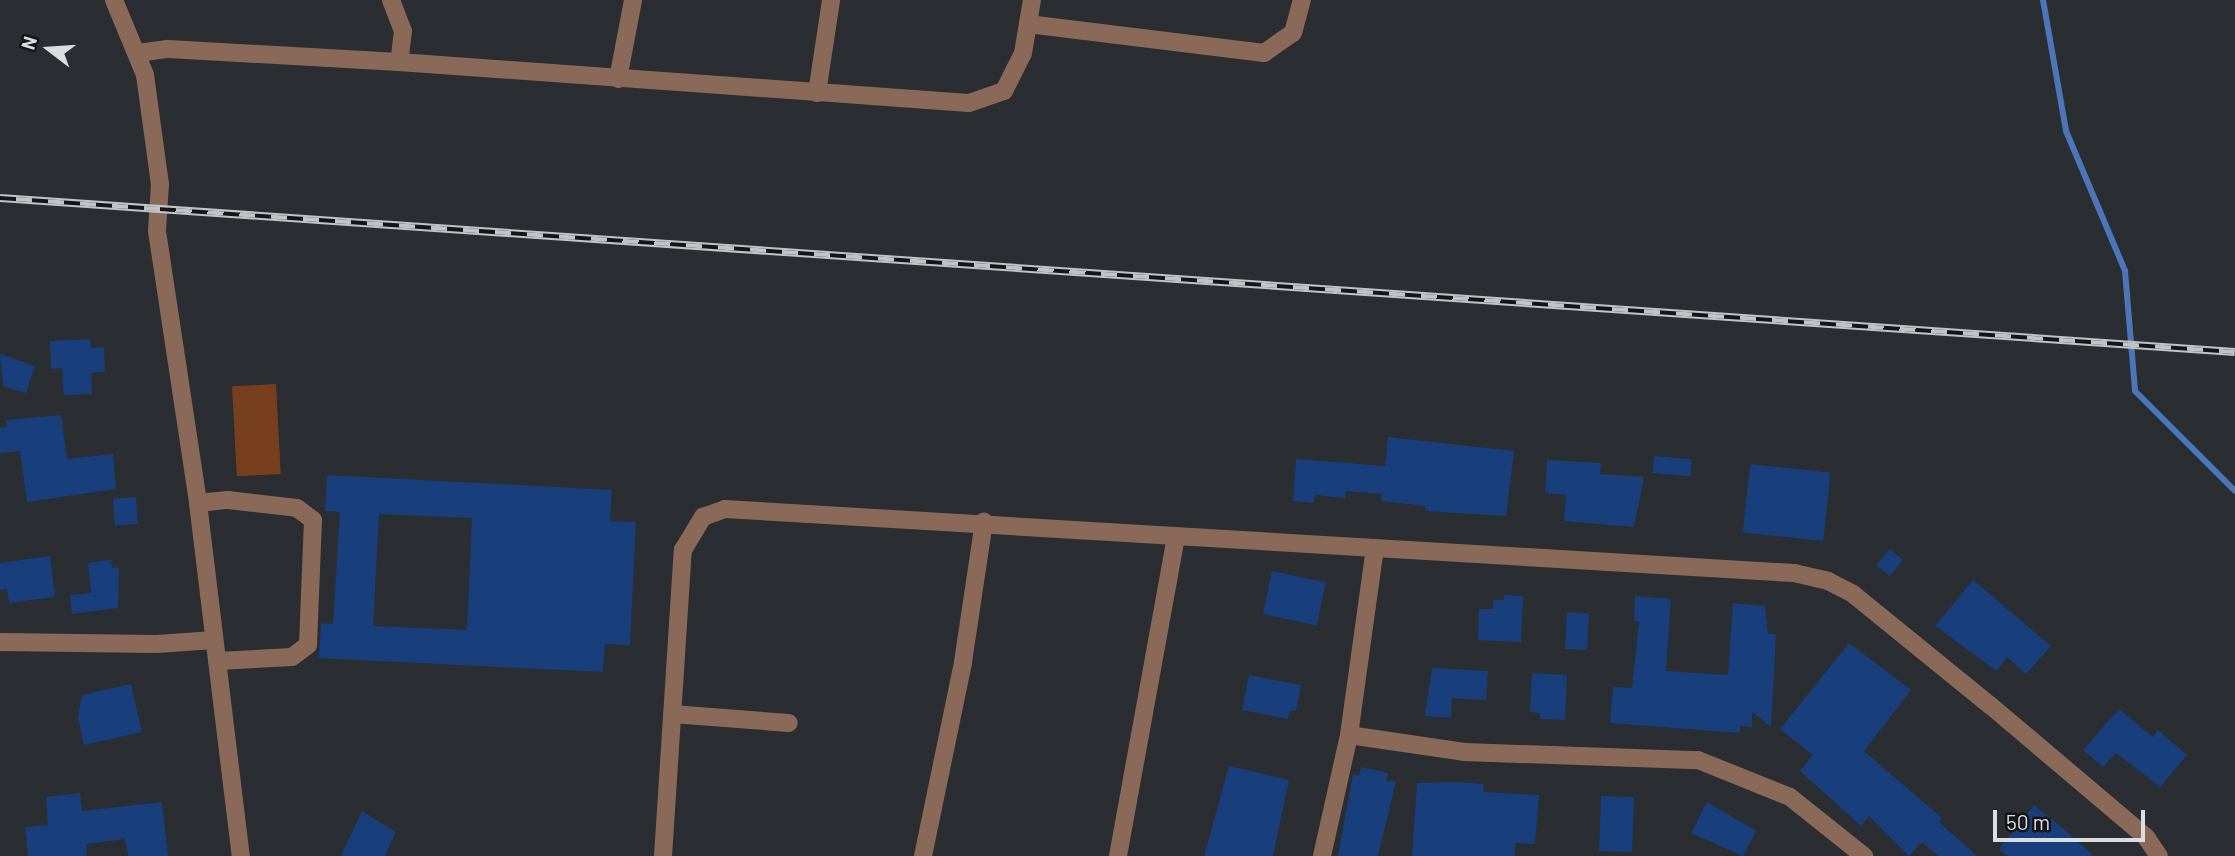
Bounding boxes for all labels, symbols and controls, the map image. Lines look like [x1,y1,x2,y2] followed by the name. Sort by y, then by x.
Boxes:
[14,14,84,84] north arrow
[16,33,41,52] text: N
[1997,796,2149,840] scale bar
[2006,809,2050,834] text: 50 m

